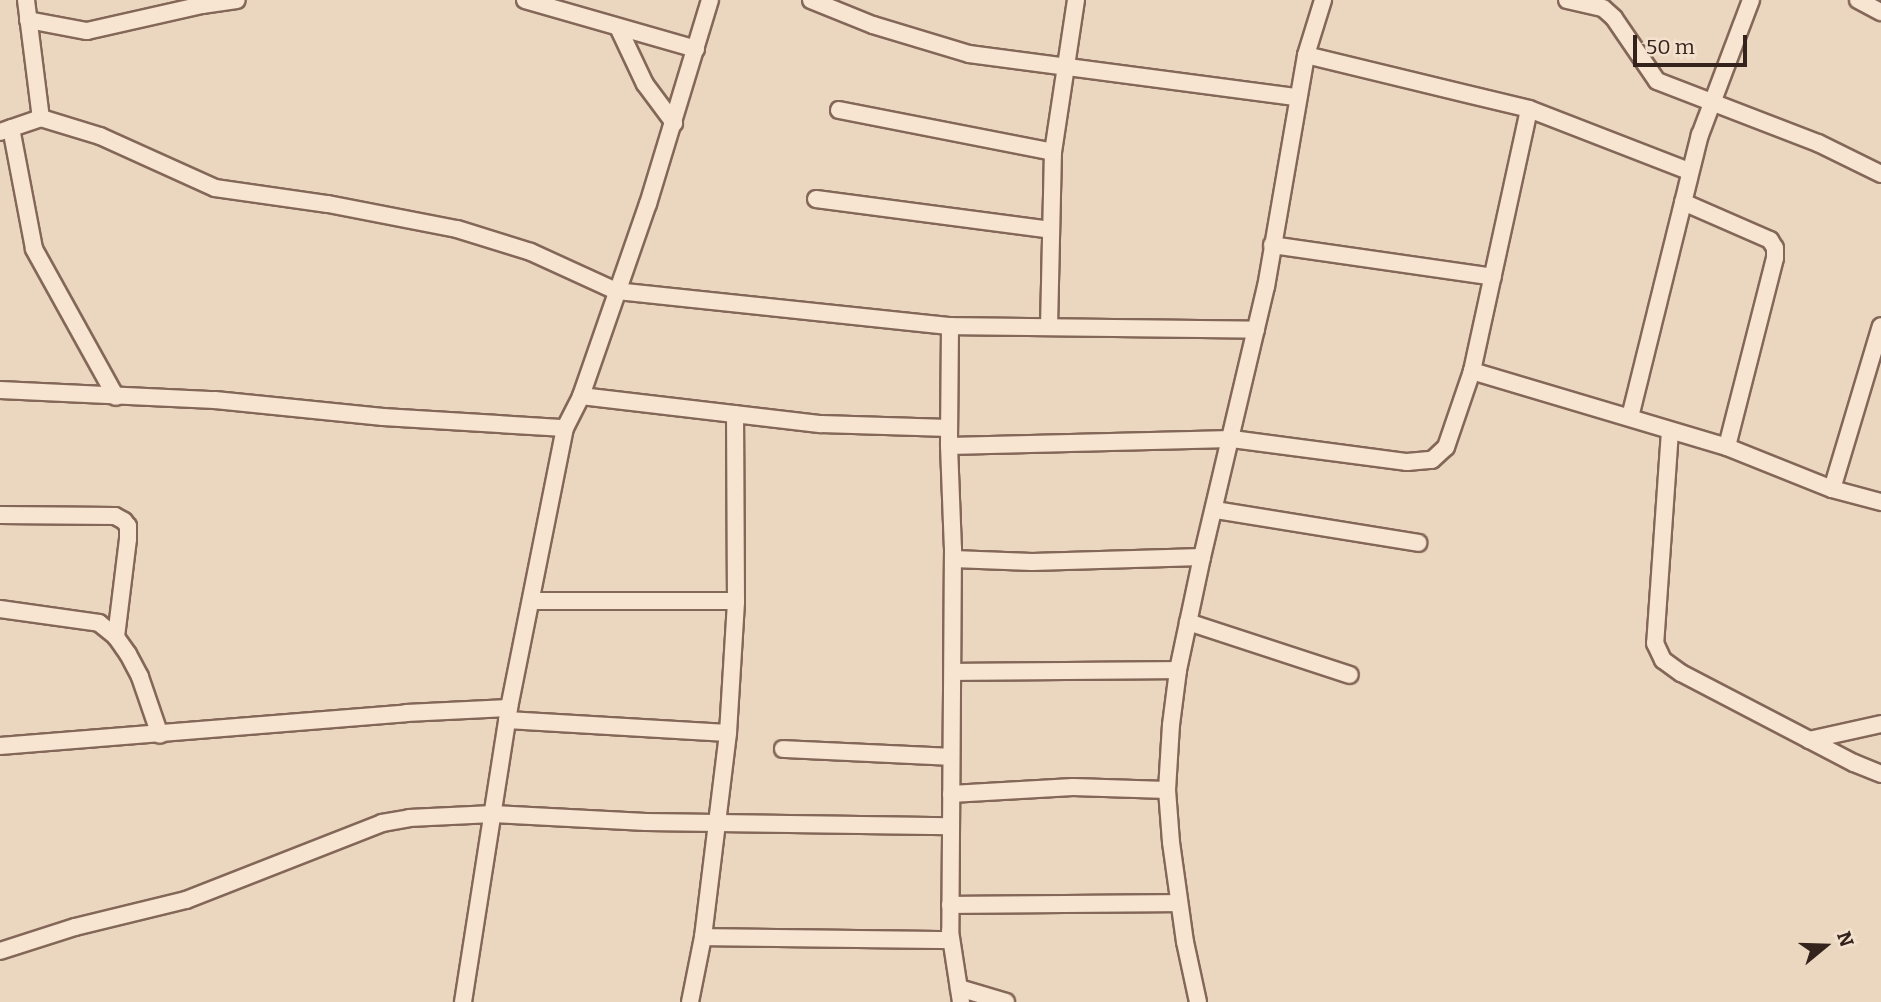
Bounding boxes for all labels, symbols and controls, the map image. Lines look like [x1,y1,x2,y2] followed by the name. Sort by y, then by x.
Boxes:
[1636,21,1750,65] scale bar
[1646,34,1695,60] text: 50 m
[1790,911,1860,981] north arrow
[1832,928,1859,950] text: N

